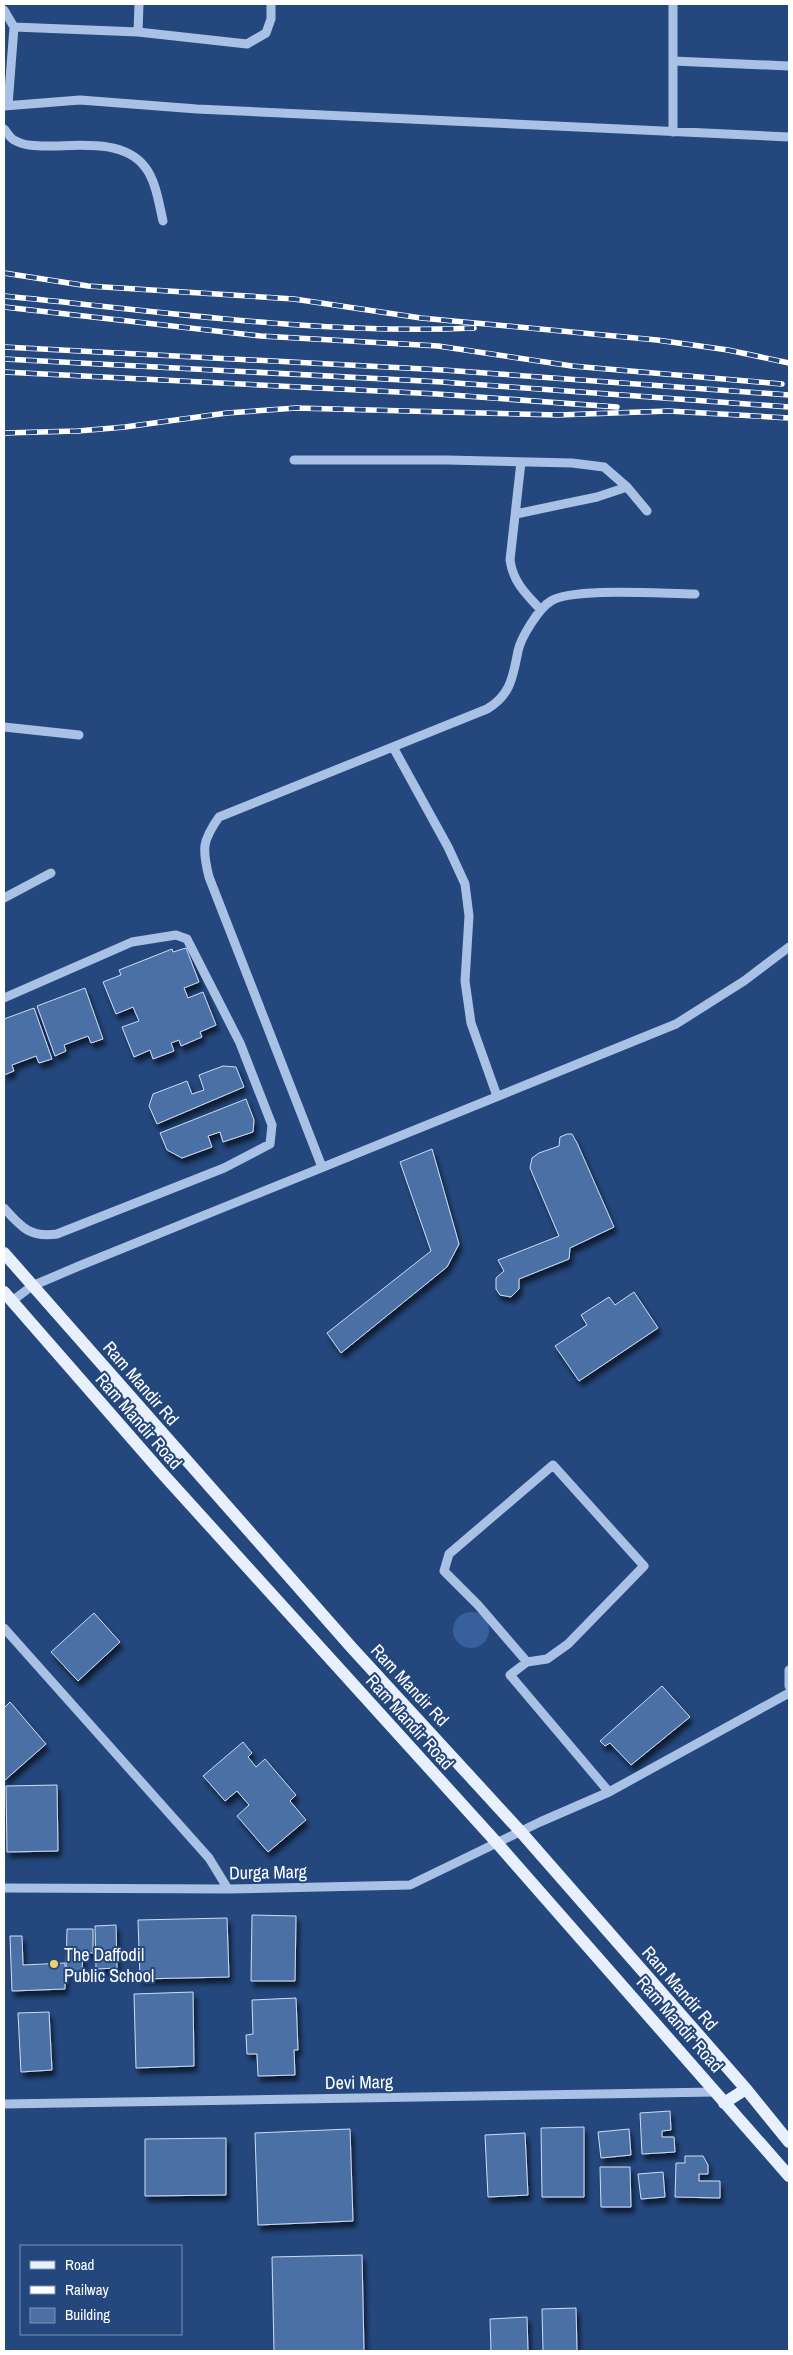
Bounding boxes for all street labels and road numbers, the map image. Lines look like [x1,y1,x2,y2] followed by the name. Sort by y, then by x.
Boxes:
[97,1335,185,1431] street label: Ram Mandir Rd
[90,1367,188,1475] street label: Ram Mandir Road
[365,1638,455,1732] street label: Ram Mandir Rd
[360,1669,460,1775] street label: Ram Mandir Road
[229,1859,308,1885] street label: Durga Marg
[636,1940,724,2036] street label: Ram Mandir Rd
[631,1970,729,2078] street label: Ram Mandir Road
[325,2069,394,2095] street label: Devi Marg

